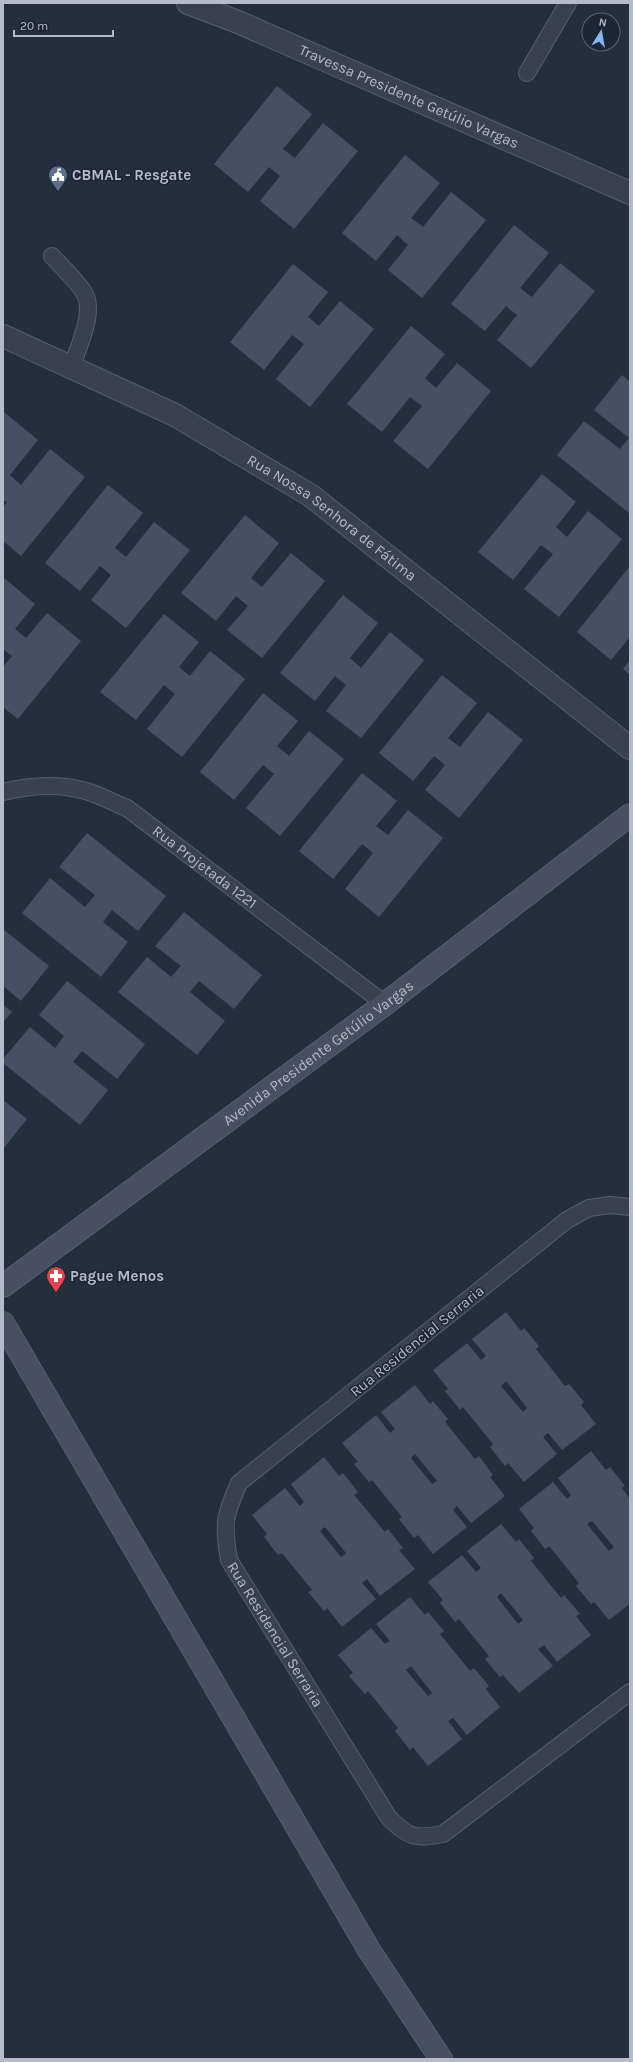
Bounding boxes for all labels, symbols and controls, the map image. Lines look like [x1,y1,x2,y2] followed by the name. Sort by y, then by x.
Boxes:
[14,12,113,38] scale bar
[581,12,621,52] north arrow
[598,16,608,30] text: N
[20,19,48,33] text: 20 m
[296,41,522,152] street label: Travessa Presidente Getúlio Vargas
[47,164,69,192] public building icon: CBMAL - Resgate
[72,166,191,184] place label: CBMAL - Resgate
[244,451,420,585] street label: Rua Nossa Senhora de Fátima
[149,822,261,912] street label: Rua Projetada 1221
[219,976,417,1130] street label: Avenida Presidente Getúlio Vargas
[45,1265,67,1293] pharmacy icon: Pague Menos
[70,1267,164,1285] place label: Pague Menos
[346,1281,488,1401] street label: Rua Residencial Serraria
[223,1559,327,1710] street label: Rua Residencial Serraria

